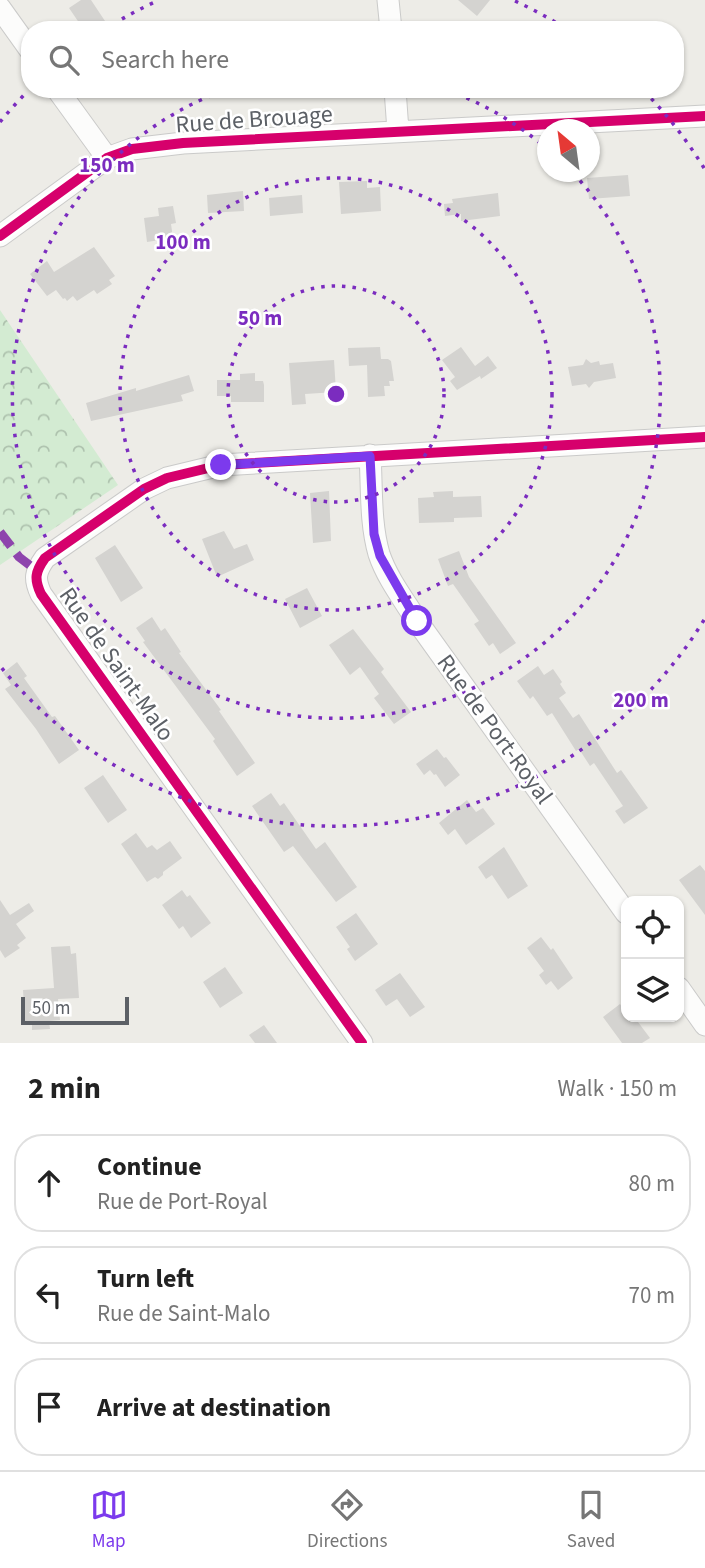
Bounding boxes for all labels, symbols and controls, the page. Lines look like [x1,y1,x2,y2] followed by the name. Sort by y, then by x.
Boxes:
[21,21,684,98] search box
[45,41,83,79] icon: search
[101,41,229,78] text: Search here
[174,97,334,142] street label: Rue de Brouage
[537,119,600,182] north arrow
[79,150,135,180] text: 150 m
[155,227,211,257] text: 100 m
[238,303,282,333] text: 50 m
[324,382,348,406] centre of rings
[205,449,236,480] route end
[50,580,183,748] street label: Rue de Saint-Malo
[401,605,432,636] route start
[428,647,561,812] street label: Rue de Port-Royal
[613,685,669,715] text: 200 m
[621,896,684,1022] map controls
[621,896,684,959] button: locate
[621,959,684,1022] button: layers
[21,994,130,1026] scale bar
[32,995,70,1022] text: 50 m
[28,1067,101,1110] text: 2 min
[558,1072,677,1105] text: Walk · 150 m
[97,1148,202,1185] text: Continue
[30,1164,68,1202] icon: ahead
[628,1167,675,1200] text: 80 m
[97,1185,268,1218] text: Rue de Port-Royal
[97,1260,194,1297] text: Turn left
[30,1276,68,1314] icon: left
[628,1279,675,1312] text: 70 m
[97,1297,270,1330] text: Rue de Saint-Malo
[30,1388,68,1426] icon: arrive
[97,1389,331,1426] text: Arrive at destination
[90,1486,128,1555] tab: Map
[307,1486,387,1555] tab: Directions
[567,1486,615,1555] tab: Saved

